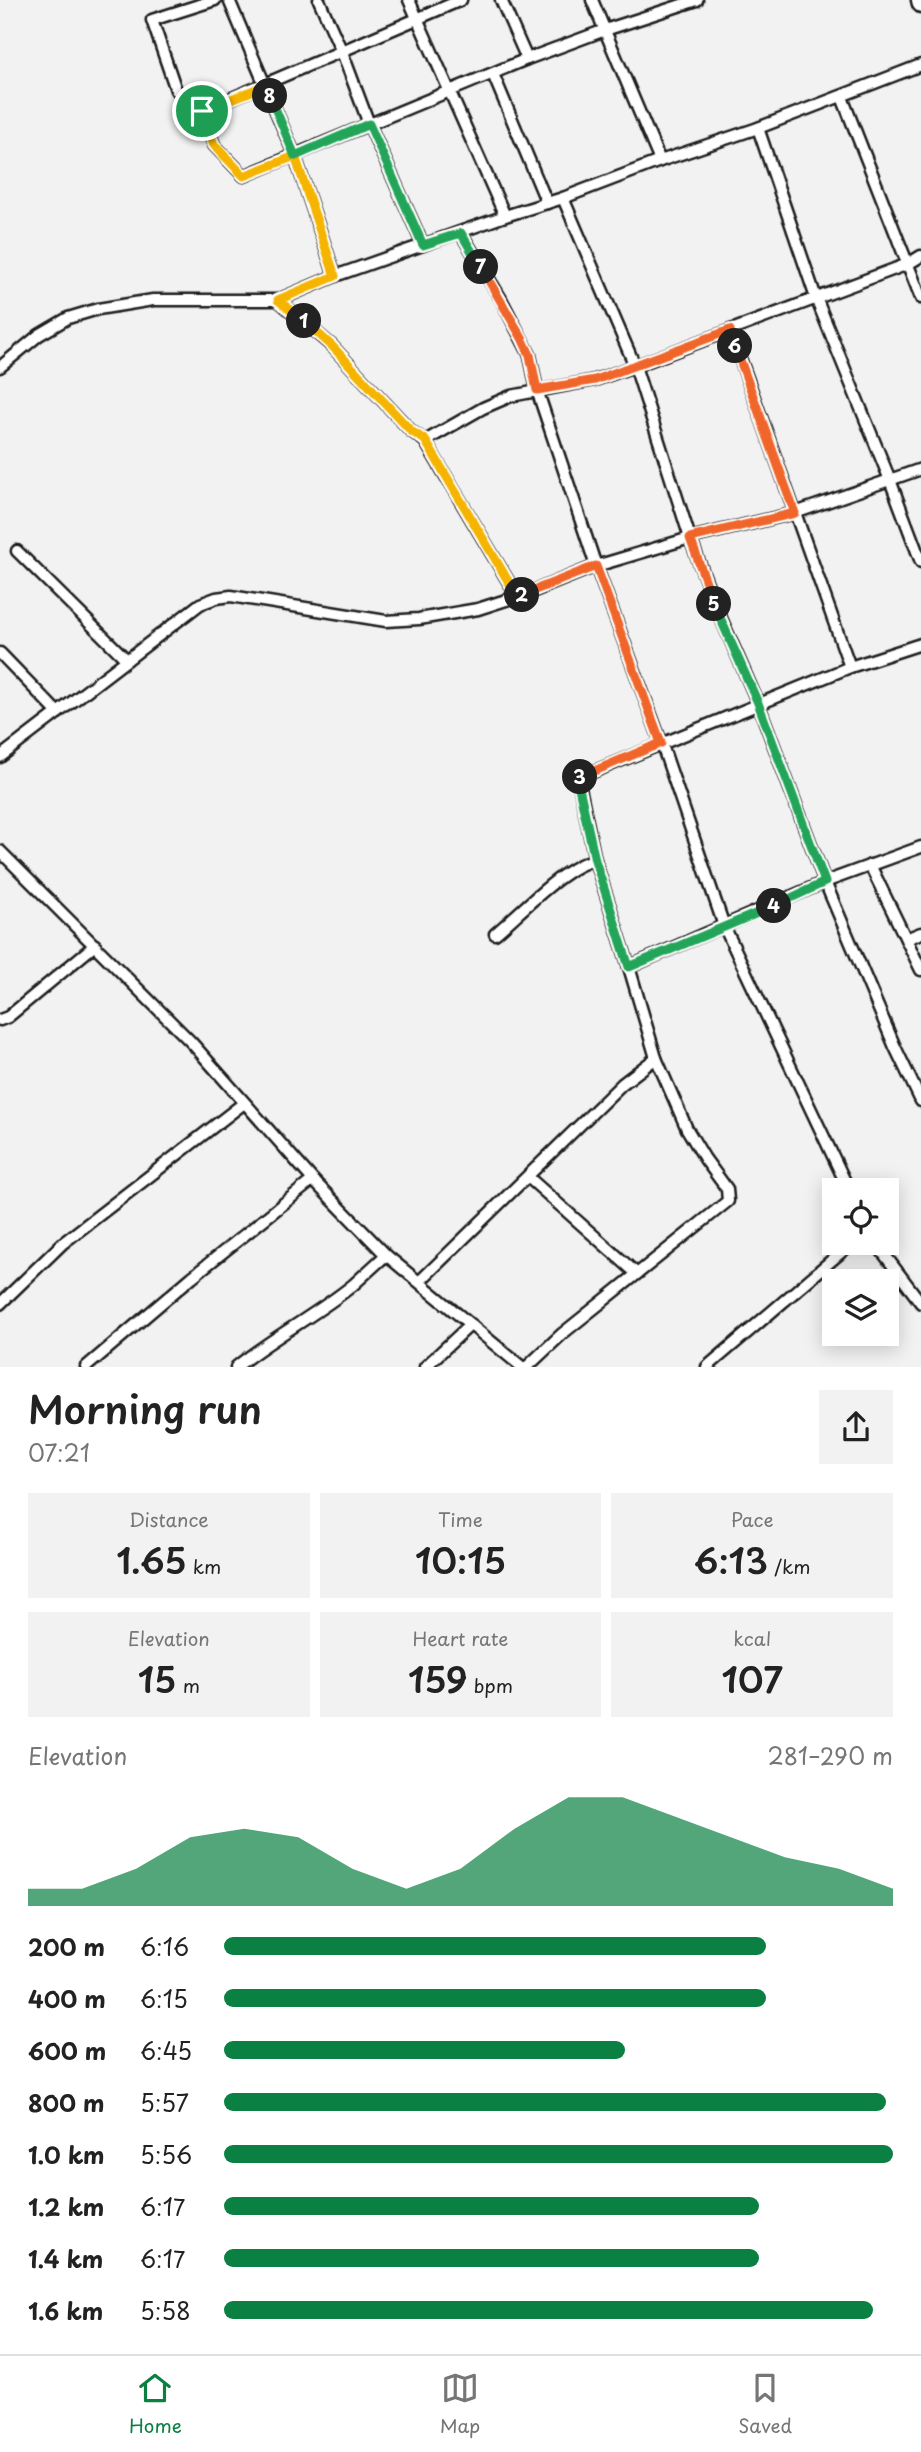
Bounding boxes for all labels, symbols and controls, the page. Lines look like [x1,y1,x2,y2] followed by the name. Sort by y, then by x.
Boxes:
[252,78,288,114] pin: 8
[172,81,232,141] pin
[264,81,275,109] text: 8
[183,92,221,130] icon: arrive
[463,250,498,284] pin: 7
[475,252,486,280] text: 7
[286,304,322,338] pin: 1
[299,306,308,334] text: 1
[718,328,752,364] pin: 6
[728,331,741,359] text: 6
[504,578,540,612] pin: 2
[515,580,528,608] text: 2
[696,586,732,622] pin: 5
[707,589,720,617] text: 5
[562,760,598,794] pin: 3
[573,762,586,790] text: 3
[756,888,792,923] pin: 4
[767,891,780,919] text: 4
[822,1178,899,1346] map controls
[822,1178,899,1255] button: locate
[822,1269,899,1346] button: layers
[28,1380,262,1437] text: Morning run
[819,1390,893,1464] button: share
[28,1435,90,1470] text: 07:21
[129,1505,209,1533] text: Distance
[438,1505,483,1533] text: Time
[731,1505,774,1533] text: Pace
[116,1533,187,1586] text: 1.65
[415,1533,506,1586] text: 10:15
[694,1533,768,1586] text: 6:13
[187,1552,221,1580] text: km
[768,1552,811,1580] text: /km
[128,1624,210,1652] text: Elevation
[413,1624,508,1652] text: Heart rate
[733,1624,771,1652] text: kcal
[138,1652,177,1705] text: 15
[408,1652,468,1705] text: 159
[721,1652,783,1705] text: 107
[177,1671,200,1699] text: m
[468,1671,513,1699] text: bpm
[28,1738,127,1773] text: Elevation
[768,1738,893,1773] text: 281–290 m
[28,1929,105,1964] text: 200 m
[140,1929,189,1964] text: 6:16
[28,1981,106,2016] text: 400 m
[140,1981,188,2016] text: 6:15
[28,2033,106,2068] text: 600 m
[140,2033,192,2068] text: 6:45
[28,2085,105,2120] text: 800 m
[140,2085,189,2120] text: 5:57
[28,2137,105,2172] text: 1.0 km
[140,2137,192,2172] text: 5:56
[28,2189,104,2224] text: 1.2 km
[140,2189,185,2224] text: 6:17
[28,2241,103,2276] text: 1.4 km
[140,2241,185,2276] text: 6:17
[28,2293,103,2328] text: 1.6 km
[140,2293,191,2328] text: 5:58
[129,2369,182,2439] tab: Home
[440,2369,480,2439] tab: Map
[738,2369,792,2439] tab: Saved

